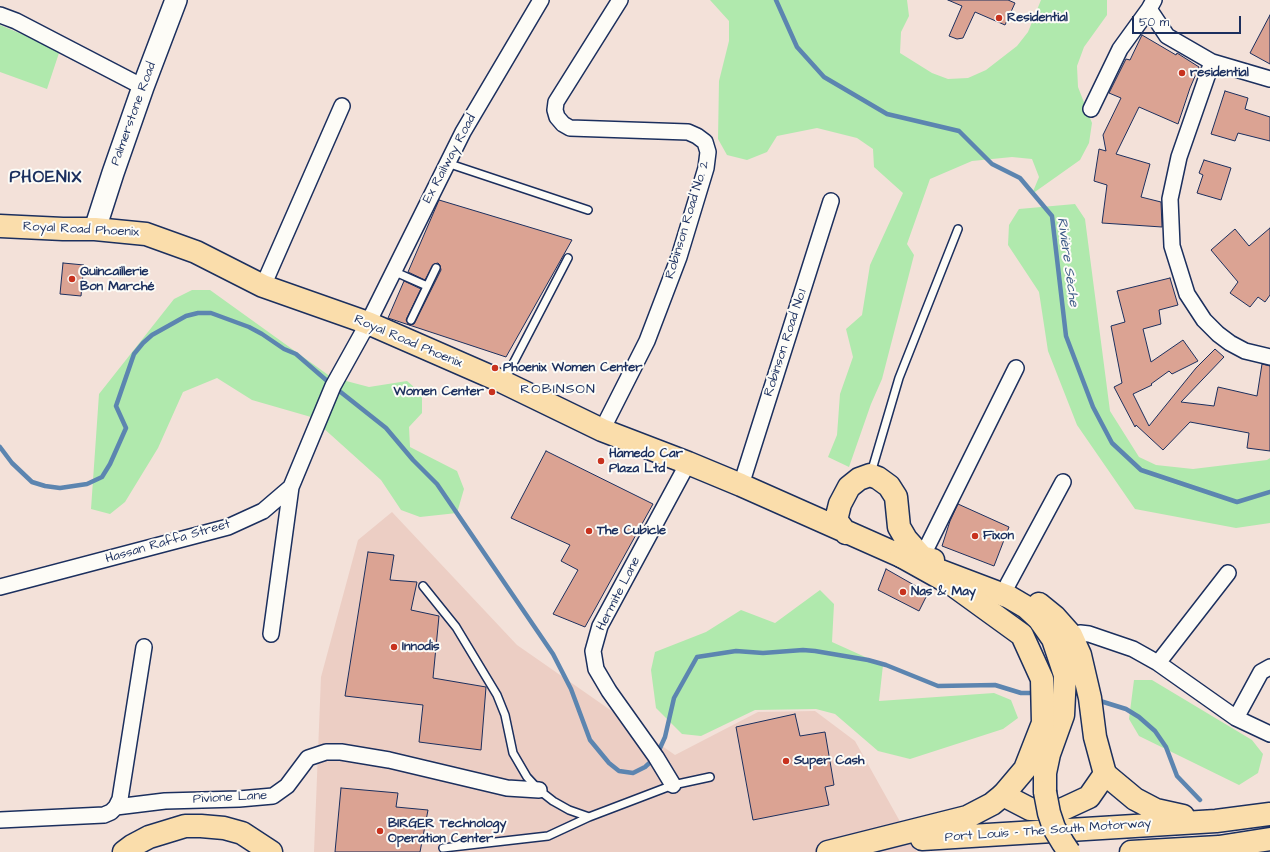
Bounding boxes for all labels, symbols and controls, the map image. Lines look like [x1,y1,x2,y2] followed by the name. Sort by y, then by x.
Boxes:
[1134,8,1243,34] scale bar
[1007,10,1068,26] place label: Residential
[994,13,1004,23] marker: Residential
[1139,14,1169,31] text: 50 m
[108,60,160,168] street label: Palmerstone Road
[1190,65,1249,81] place label: residential
[1177,68,1187,78] marker: residential
[420,112,480,206] street label: Ex Railway Road
[663,159,713,281] street label: Robinson Road No. 2
[9,168,83,188] district label: PHOENIX
[1052,216,1082,308] water label: Rivière Sèche
[23,219,139,241] street label: Royal Road Phoenix
[80,264,154,295] place label: Quincaillerie Bon Marché
[67,274,77,284] marker: Quincaillerie Bon Marché
[761,287,811,399] street label: Robinson Road No.1
[351,312,465,372] street label: Royal Road Phoenix
[503,360,642,376] place label: Phoenix Women Center
[490,363,500,373] marker: Phoenix Women Center
[520,382,596,398] district label: ROBINSON
[393,384,484,400] place label: Women Center
[487,387,497,397] marker: Women Center
[609,446,683,477] place label: Hamedo Car Plaza Ltd
[596,456,606,466] marker: Hamedo Car Plaza Ltd
[104,517,232,567] street label: Hassan Raffa Street
[597,523,666,539] place label: The Cubicle
[584,526,594,536] marker: The Cubicle
[983,528,1014,544] place label: Fixon
[970,531,980,541] marker: Fixon
[594,554,644,634] street label: Hermite Lane
[911,584,976,600] place label: Nas & May
[898,587,908,597] marker: Nas & May
[402,639,439,655] place label: Innodis
[389,642,399,652] marker: Innodis
[794,753,864,769] place label: Super Cash
[781,756,791,766] marker: Super Cash
[193,788,267,808] street label: Pivione Lane
[388,816,506,847] place label: BIRGER Technology Operation Center
[944,816,1152,846] street label: Port Louis – The South Motorway
[375,826,385,836] marker: BIRGER Technology Operation Center

